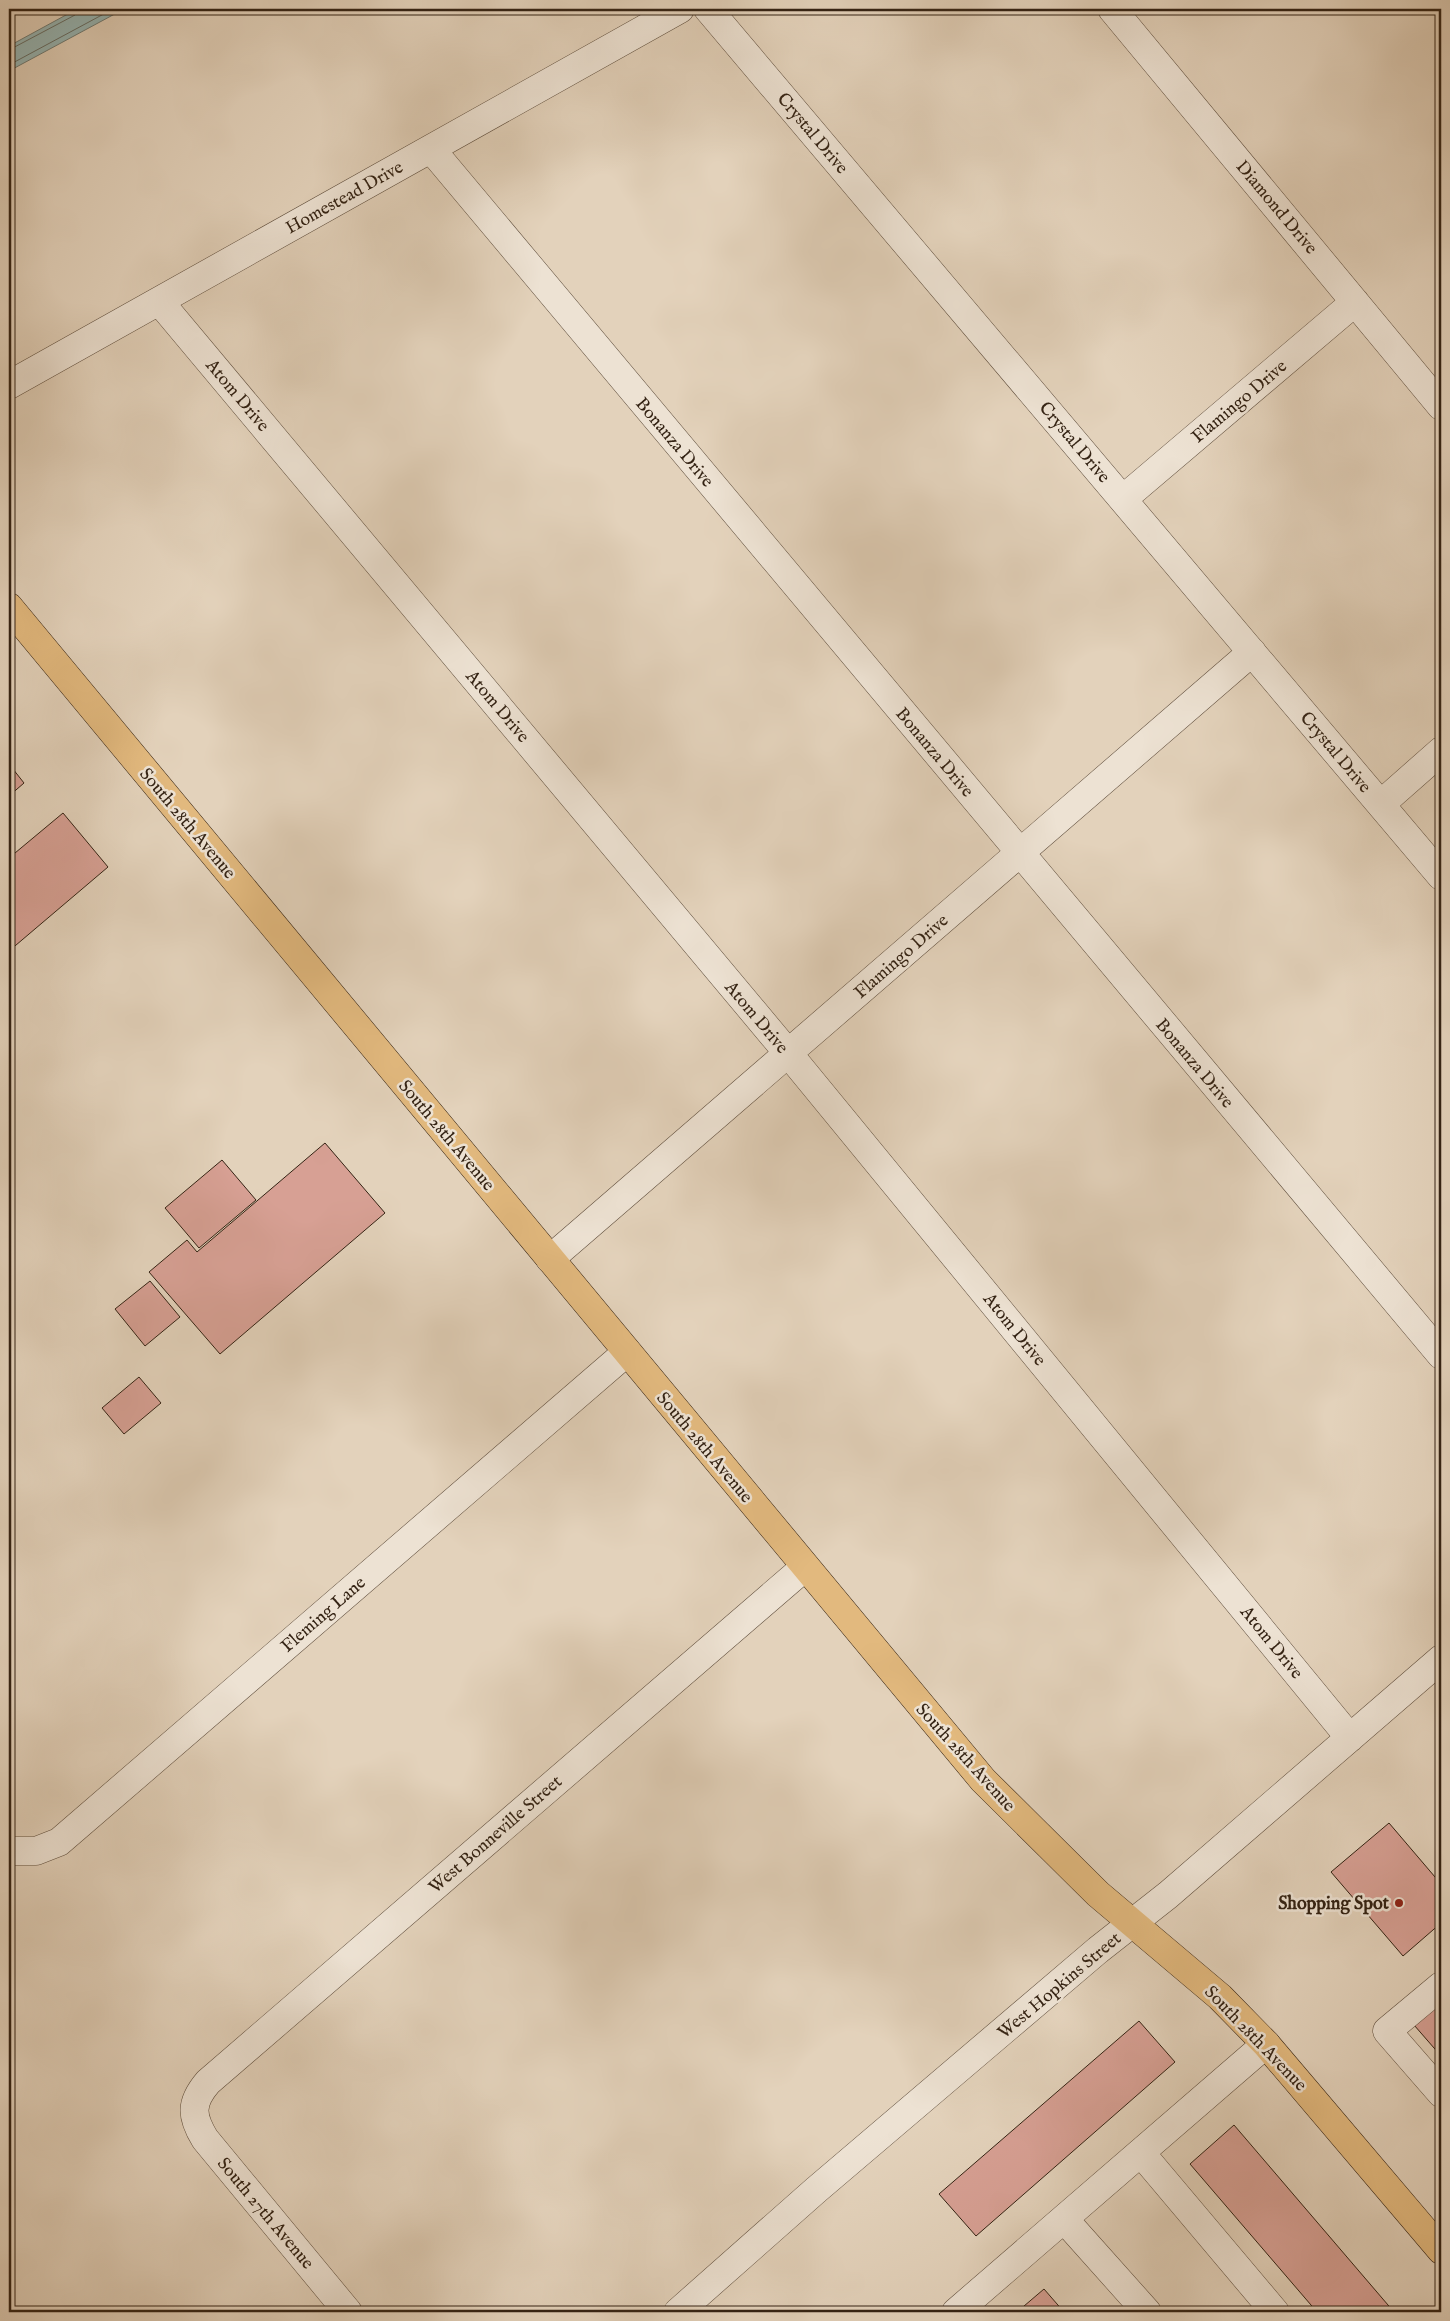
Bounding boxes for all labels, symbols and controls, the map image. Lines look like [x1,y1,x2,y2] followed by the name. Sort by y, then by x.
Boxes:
[771,89,853,179] street label: Crystal Drive
[1230,156,1322,260] street label: Diamond Drive
[282,157,408,240] street label: Homestead Drive
[199,354,274,437] street label: Atom Drive
[1187,356,1292,449] street label: Flamingo Drive
[630,393,718,493] street label: Bonanza Drive
[1033,398,1115,488] street label: Crystal Drive
[459,665,534,748] street label: Atom Drive
[890,703,978,803] street label: Bonanza Drive
[1294,708,1376,798] street label: Crystal Drive
[134,764,240,884] street label: South 28th Avenue
[850,910,954,1004] street label: Flamingo Drive
[718,976,793,1059] street label: Atom Drive
[1150,1014,1238,1114] street label: Bonanza Drive
[393,1076,499,1196] street label: South 28th Avenue
[977,1288,1050,1371] street label: Atom Drive
[651,1388,757,1508] street label: South 28th Avenue
[277,1572,371,1658] street label: Fleming Lane
[1234,1601,1307,1684] street label: Atom Drive
[910,1699,1020,1817] street label: South 28th Avenue
[424,1771,567,1899] street label: West Bonneville Street
[1278,1893,1390,1916] place label: Shopping Spot
[1393,1897,1405,1909] marker: Shopping Spot
[993,1928,1127,2045] street label: West Hopkins Street
[1199,1981,1311,2097] street label: South 28th Avenue
[211,2153,318,2275] street label: South 27th Avenue

